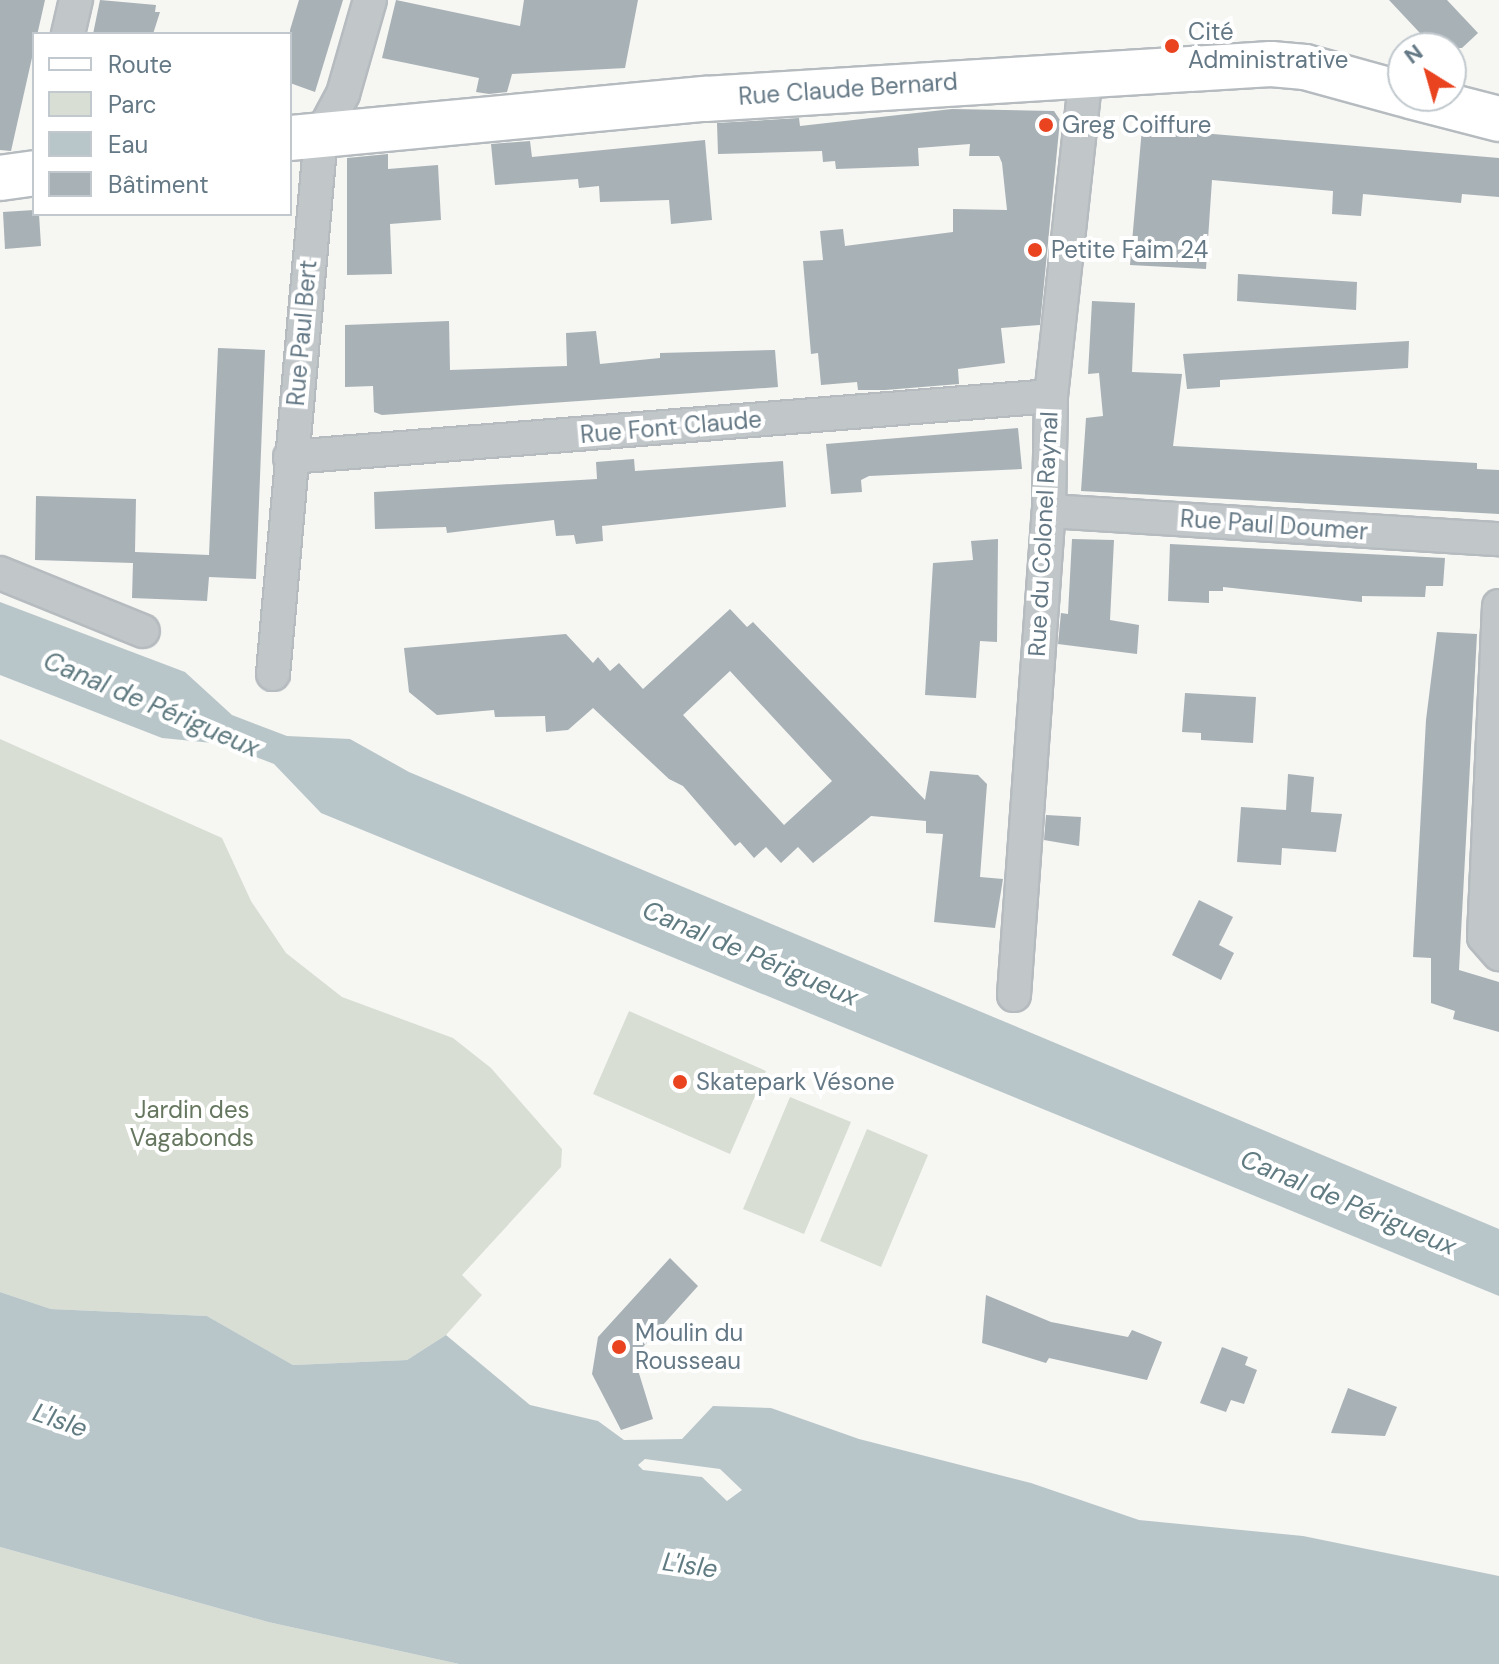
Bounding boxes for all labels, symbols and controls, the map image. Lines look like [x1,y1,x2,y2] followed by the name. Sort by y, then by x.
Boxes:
[1188,18,1348,74] place label: Cité Administrative
[32,32,292,216] legend
[1387,32,1467,112] north arrow
[1163,37,1181,55] marker: Cité Administrative
[1398,38,1429,70] text: N
[108,49,172,80] text: Route
[737,67,959,111] street label: Rue Claude Bernard
[108,89,157,120] text: Parc
[1062,111,1211,139] place label: Greg Coiffure
[1037,116,1055,134] marker: Greg Coiffure
[108,129,148,160] text: Eau
[108,169,209,200] text: Bâtiment
[1051,236,1208,264] place label: Petite Faim 24
[1026,241,1044,259] marker: Petite Faim 24
[281,259,323,407] street label: Rue Paul Bert
[579,405,763,449] street label: Rue Font Claude
[1022,411,1064,657] street label: Rue du Colonel Raynal
[1179,504,1369,546] street label: Rue Paul Doumer
[39,645,263,765] water label: Canal de Périgueux
[638,894,862,1014] water label: Canal de Périgueux
[696,1068,895,1096] place label: Skatepark Vésone
[671,1073,689,1091] marker: Skatepark Vésone
[130,1096,254,1152] park label: Jardin des Vagabonds
[1236,1143,1460,1263] water label: Canal de Périgueux
[635,1319,743,1375] place label: Moulin du Rousseau
[610,1338,628,1356] marker: Moulin du Rousseau
[29,1397,91,1445] water label: L'Isle
[660,1547,720,1585] water label: L'Isle

